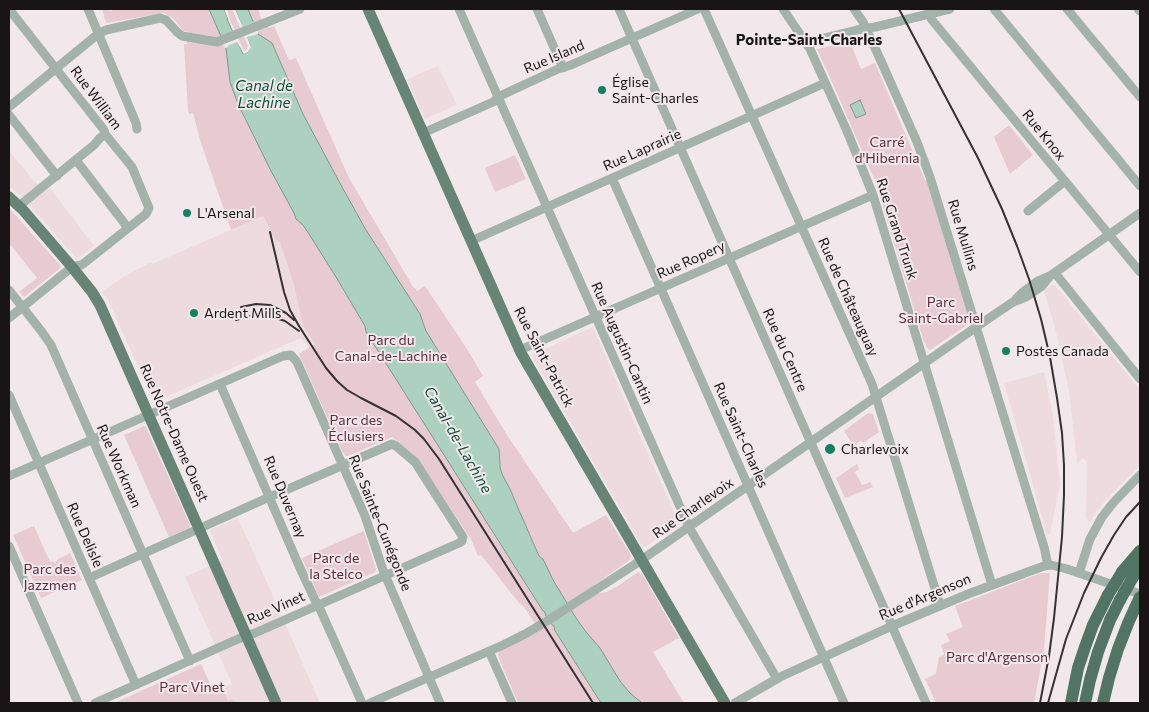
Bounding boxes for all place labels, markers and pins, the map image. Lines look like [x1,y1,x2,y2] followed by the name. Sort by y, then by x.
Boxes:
[612,74,699,106] place label: Église Saint-Charles
[596,84,608,96] marker: Église Saint-Charles
[197,205,255,221] place label: L'Arsenal
[181,207,193,219] marker: L'Arsenal
[204,305,281,321] place label: Ardent Mills
[188,307,200,319] marker: Ardent Mills
[1016,343,1109,359] place label: Postes Canada
[1000,345,1012,357] marker: Postes Canada
[841,441,909,457] place label: Charlevoix
[823,442,837,456] marker: Charlevoix

